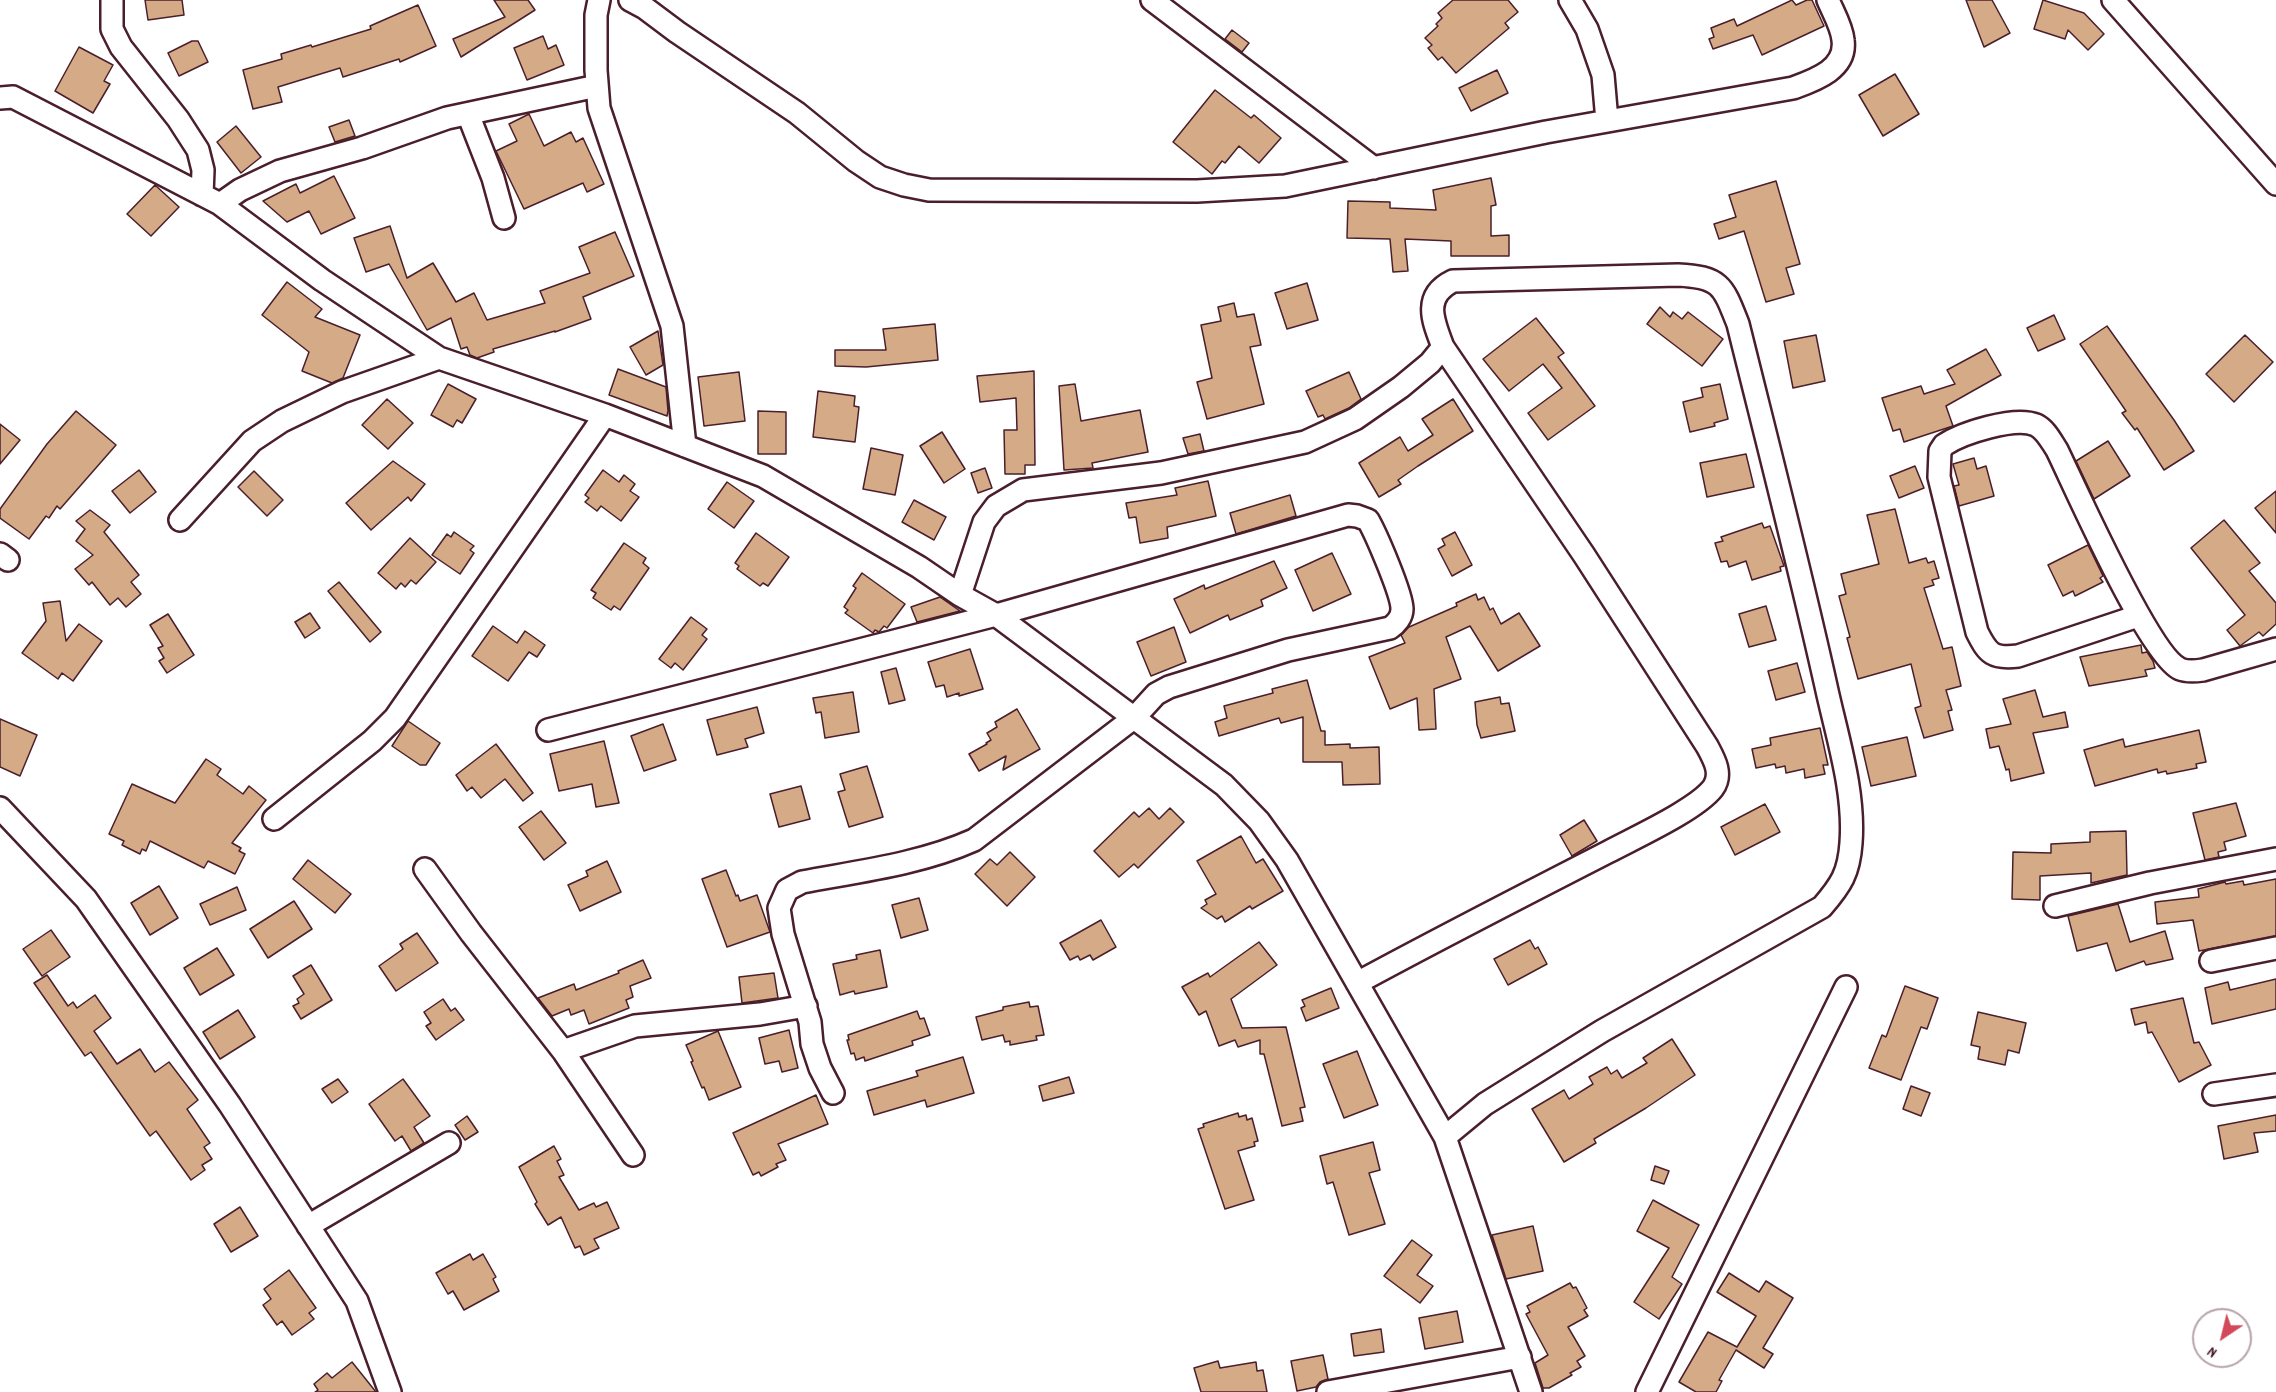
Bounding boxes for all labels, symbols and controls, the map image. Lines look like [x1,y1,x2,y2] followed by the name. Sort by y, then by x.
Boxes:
[2192,1308,2252,1368] north arrow
[2203,1340,2222,1363] text: N

